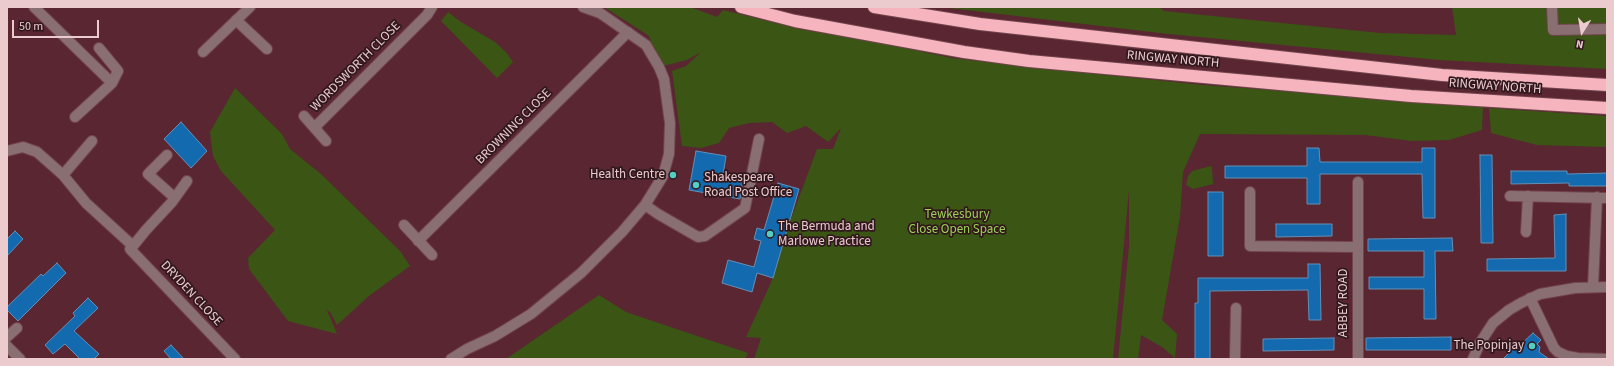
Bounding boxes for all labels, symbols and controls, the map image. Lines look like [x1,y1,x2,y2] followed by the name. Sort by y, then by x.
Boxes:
[14,12,101,38] scale bar
[1562,12,1602,52] north arrow
[19,18,43,35] text: 50 m
[308,19,404,115] street label: WORDSWORTH CLOSE
[1575,36,1585,52] text: N
[1126,48,1220,72] street label: RINGWAY NORTH
[1448,76,1542,98] street label: RINGWAY NORTH
[473,86,555,168] street label: BROWNING CLOSE
[590,167,665,183] place label: Health Centre
[668,170,678,180] marker: Health Centre
[704,170,792,201] place label: Shakespeare Road Post Office
[691,180,701,190] marker: Shakespeare Road Post Office
[909,207,1005,238] park label: Tewkesbury Close Open Space
[778,219,875,250] place label: The Bermuda and Marlowe Practice
[765,229,775,239] marker: The Bermuda and Marlowe Practice
[157,258,225,330] street label: DRYDEN CLOSE
[1336,269,1352,337] street label: ABBEY ROAD
[1453,338,1524,354] place label: The Popinjay
[1527,341,1537,351] marker: The Popinjay

